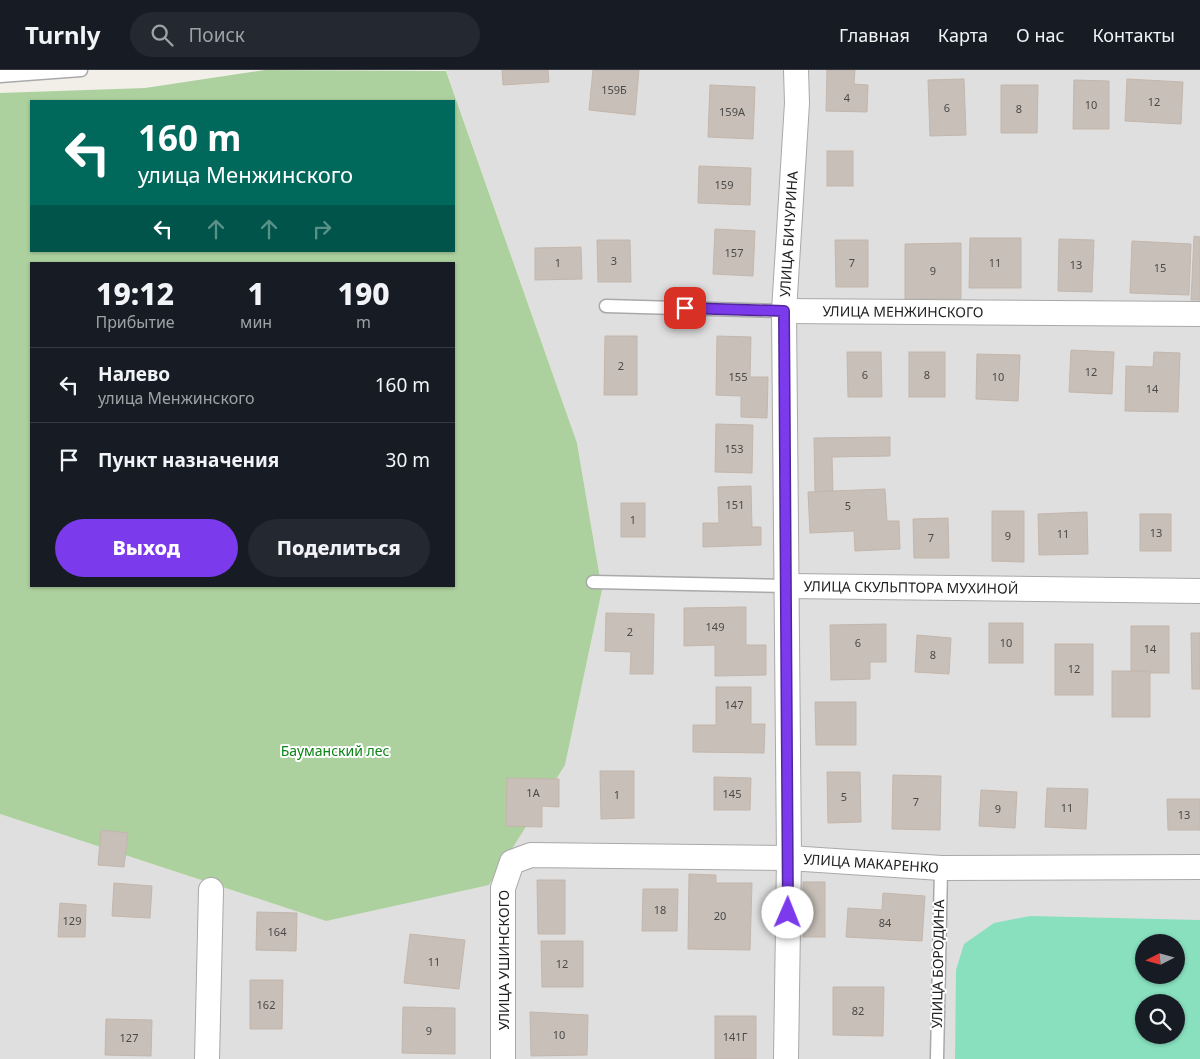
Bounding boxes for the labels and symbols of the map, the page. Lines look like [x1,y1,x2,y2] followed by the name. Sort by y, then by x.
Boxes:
[601,82,627,97] house number: 159Б
[844,90,851,105] house number: 4
[1148,94,1160,109] house number: 12
[1085,97,1097,112] house number: 10
[944,100,950,115] house number: 6
[1016,101,1022,116] house number: 8
[719,104,746,119] house number: 159А
[775,170,802,298] street label: УЛИЦА БИЧУРИНА
[715,177,733,192] house number: 159
[725,245,743,260] house number: 157
[611,253,617,268] house number: 3
[555,255,561,270] house number: 1
[849,255,855,270] house number: 7
[989,255,1001,270] house number: 11
[1070,257,1082,272] house number: 13
[1154,260,1166,275] house number: 15
[930,263,936,278] house number: 9
[664,287,706,329] pin
[822,301,984,321] street label: УЛИЦА МЕНЖИНСКОГО
[618,358,624,373] house number: 2
[1085,364,1097,379] house number: 12
[862,367,868,382] house number: 6
[924,367,930,382] house number: 8
[729,369,747,384] house number: 155
[992,369,1004,384] house number: 10
[1146,381,1159,396] house number: 14
[725,441,743,456] house number: 153
[726,497,744,512] house number: 151
[845,498,851,513] house number: 5
[630,512,636,527] house number: 1
[1150,525,1162,540] house number: 13
[1057,526,1069,541] house number: 11
[1005,528,1011,543] house number: 9
[928,530,934,545] house number: 7
[804,576,1018,598] street label: УЛИЦА СКУЛЬПТОРА МУХИНОЙ
[706,619,724,634] house number: 149
[627,624,633,639] house number: 2
[855,635,861,650] house number: 6
[1000,635,1012,650] house number: 10
[1144,641,1157,656] house number: 14
[930,647,936,662] house number: 8
[1068,661,1080,676] house number: 12
[725,697,743,712] house number: 147
[281,741,389,760] park label: Бауманский лес
[526,785,541,800] house number: 1А
[723,786,741,801] house number: 145
[614,787,620,802] house number: 1
[841,789,847,804] house number: 5
[913,794,919,809] house number: 7
[1061,800,1073,815] house number: 11
[995,801,1001,816] house number: 9
[1178,807,1190,822] house number: 13
[803,849,939,877] street label: УЛИЦА МАКАРЕНКО
[761,886,813,938] position arrow
[494,890,513,1030] street label: УЛИЦА УШИНСКОГО
[927,899,948,1029] street label: УЛИЦА БОРОДИНА
[654,902,666,917] house number: 18
[714,908,726,923] house number: 20
[63,913,81,928] house number: 129
[879,915,892,930] house number: 84
[268,924,287,939] house number: 164
[1135,934,1185,984] north arrow
[428,954,440,969] house number: 11
[556,956,568,971] house number: 12
[257,997,275,1012] house number: 162
[852,1003,864,1018] house number: 82
[426,1023,432,1038] house number: 9
[553,1027,565,1042] house number: 10
[723,1029,748,1044] house number: 141Г
[120,1030,138,1045] house number: 127

